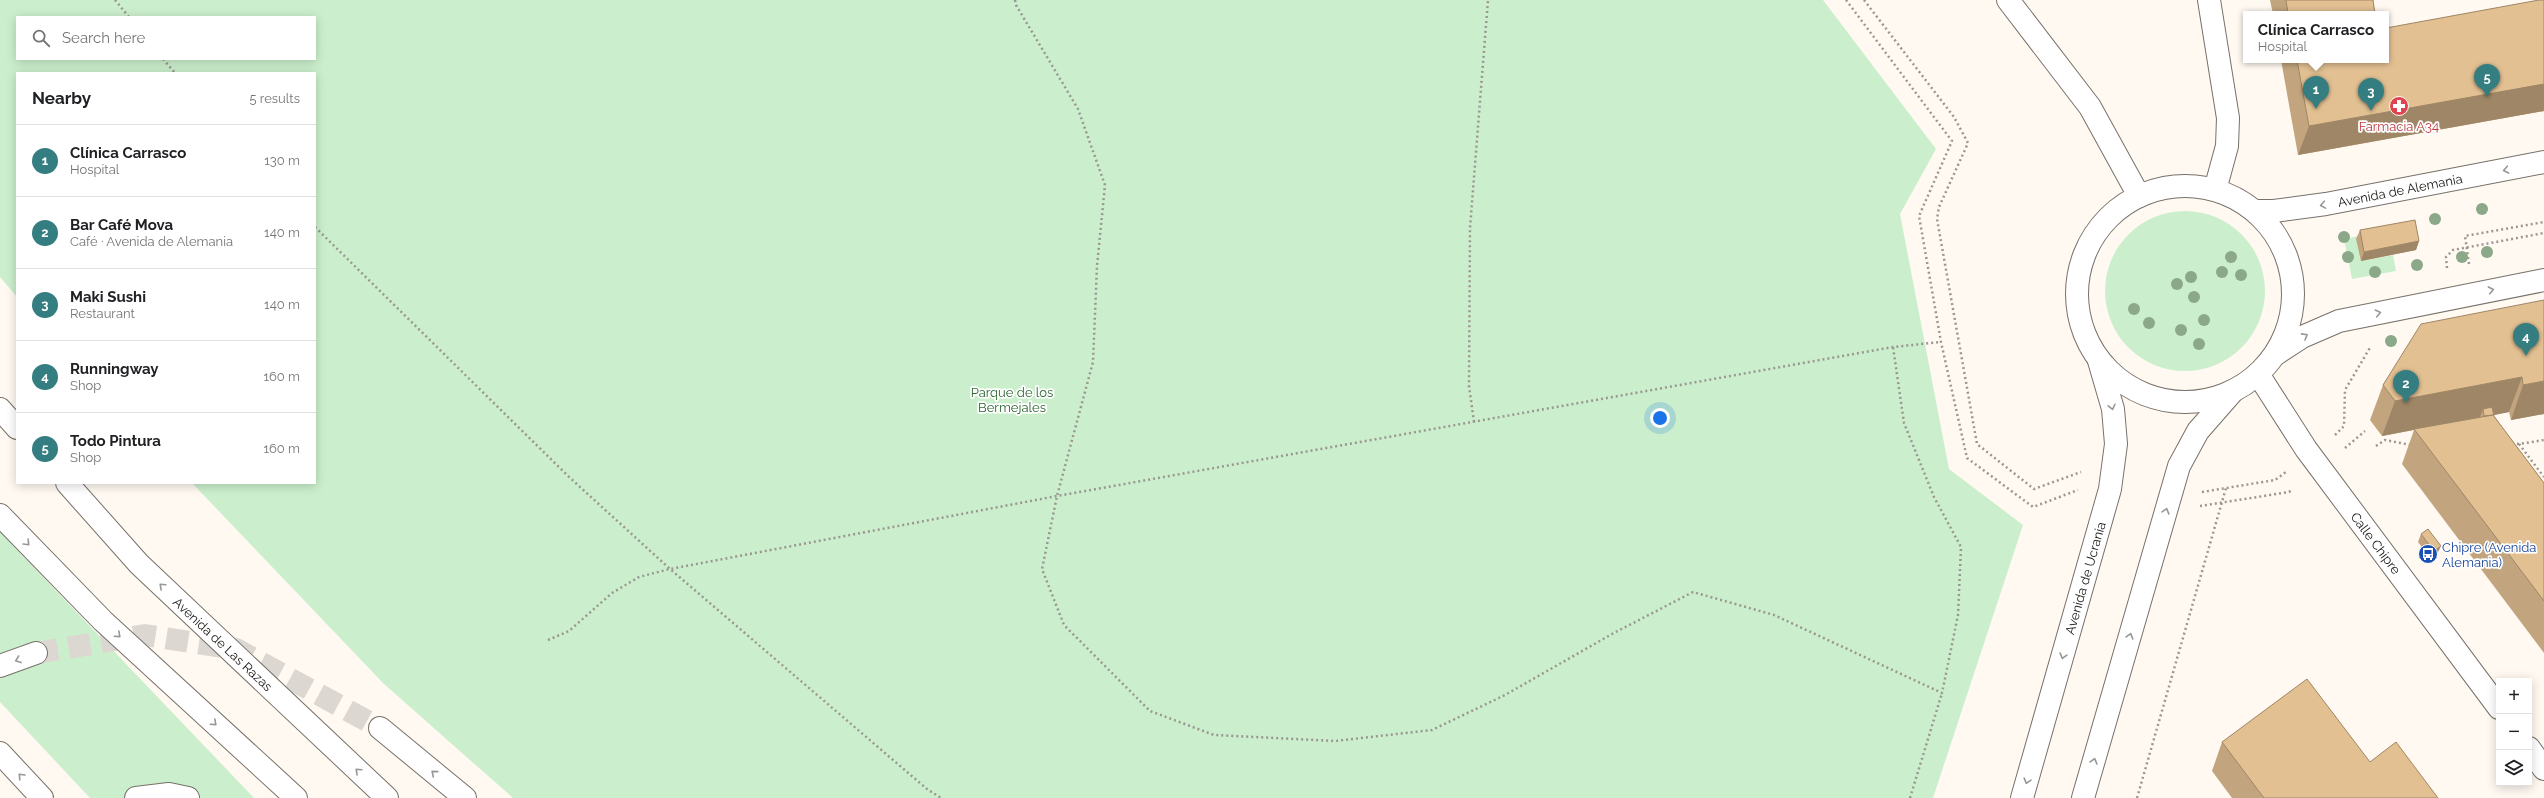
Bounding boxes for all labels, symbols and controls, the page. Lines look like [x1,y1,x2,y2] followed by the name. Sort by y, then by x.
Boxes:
[2243,11,2389,63] popup
[16,16,316,60] search box
[2258,21,2374,39] text: Clínica Carrasco
[30,27,52,49] icon: search
[62,29,145,47] text: Search here
[2258,39,2307,54] text: Hospital
[2474,64,2500,97] pin: 5
[2303,76,2329,109] pin: 1
[2358,78,2384,111] pin: 3
[32,88,91,108] text: Nearby
[249,91,300,106] text: 5 results
[2388,95,2410,117] pharmacy icon: Farmacia A34
[2359,119,2439,134] place label: Farmacia A34
[70,144,186,162] text: Clínica Carrasco
[42,153,48,168] text: 1
[264,153,300,168] text: 130 m
[70,162,119,177] text: Hospital
[2503,165,2509,173] one-way arrow
[2336,171,2464,210] street label: Avenida de Alemania
[2320,200,2326,208] one-way arrow
[70,216,173,234] text: Bar Café Mova
[41,225,49,240] text: 2
[264,225,300,240] text: 140 m
[70,234,233,249] text: Café · Avenida de Alemania
[2487,286,2494,295] one-way arrow
[70,288,146,306] text: Maki Sushi
[41,297,49,312] text: 3
[264,297,300,312] text: 140 m
[70,306,135,321] text: Restaurant
[2374,309,2381,317] one-way arrow
[2513,323,2539,356] pin: 4
[2301,333,2308,341] one-way arrow
[70,360,159,378] text: Runningway
[41,369,49,384] text: 4
[263,369,300,384] text: 160 m
[2393,370,2419,403] pin: 2
[70,378,101,393] text: Shop
[971,385,1053,415] park label: Parque de los Bermejales
[2108,404,2116,410] one-way arrow
[1650,408,1670,428] your location
[70,432,161,450] text: Todo Pintura
[41,441,49,456] text: 5
[263,441,300,456] text: 160 m
[70,450,101,465] text: Shop
[2161,507,2170,514] one-way arrow
[2348,509,2404,577] street label: Calle Chipre
[2062,520,2109,636] street label: Avenida de Ucrania
[22,538,30,546] one-way arrow
[2442,540,2536,570] place label: Chipre (Avenida Alemania)
[2417,543,2439,565] bus stop icon: Chipre (Avenida Alemania)
[159,583,167,590] one-way arrow
[170,595,275,694] street label: Avenida de Las Razas
[114,630,121,637] one-way arrow
[2125,632,2134,639] one-way arrow
[2059,652,2068,659] one-way arrow
[14,655,21,663] one-way arrow
[2496,678,2532,786] map controls
[2496,678,2532,714] button: +
[2496,714,2532,750] button: −
[210,718,217,725] one-way arrow
[2496,750,2532,786] button: layers
[2089,757,2098,764] one-way arrow
[355,768,363,776] one-way arrow
[432,771,439,778] one-way arrow
[18,773,26,781] one-way arrow
[2023,777,2032,784] one-way arrow

